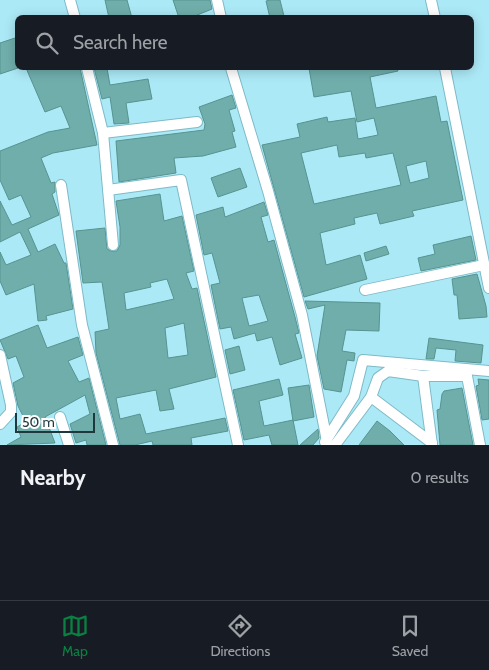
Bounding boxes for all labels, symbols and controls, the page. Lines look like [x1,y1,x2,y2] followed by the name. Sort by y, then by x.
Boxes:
[15,15,474,70] search box
[33,29,61,57] icon: search
[73,31,167,54] text: Search here
[15,410,95,433] scale bar
[22,413,55,431] text: 50 m
[20,465,86,490] text: Nearby
[410,468,469,487] text: 0 results
[61,612,89,660] tab: Map
[210,612,270,660] tab: Directions
[392,612,428,660] tab: Saved

